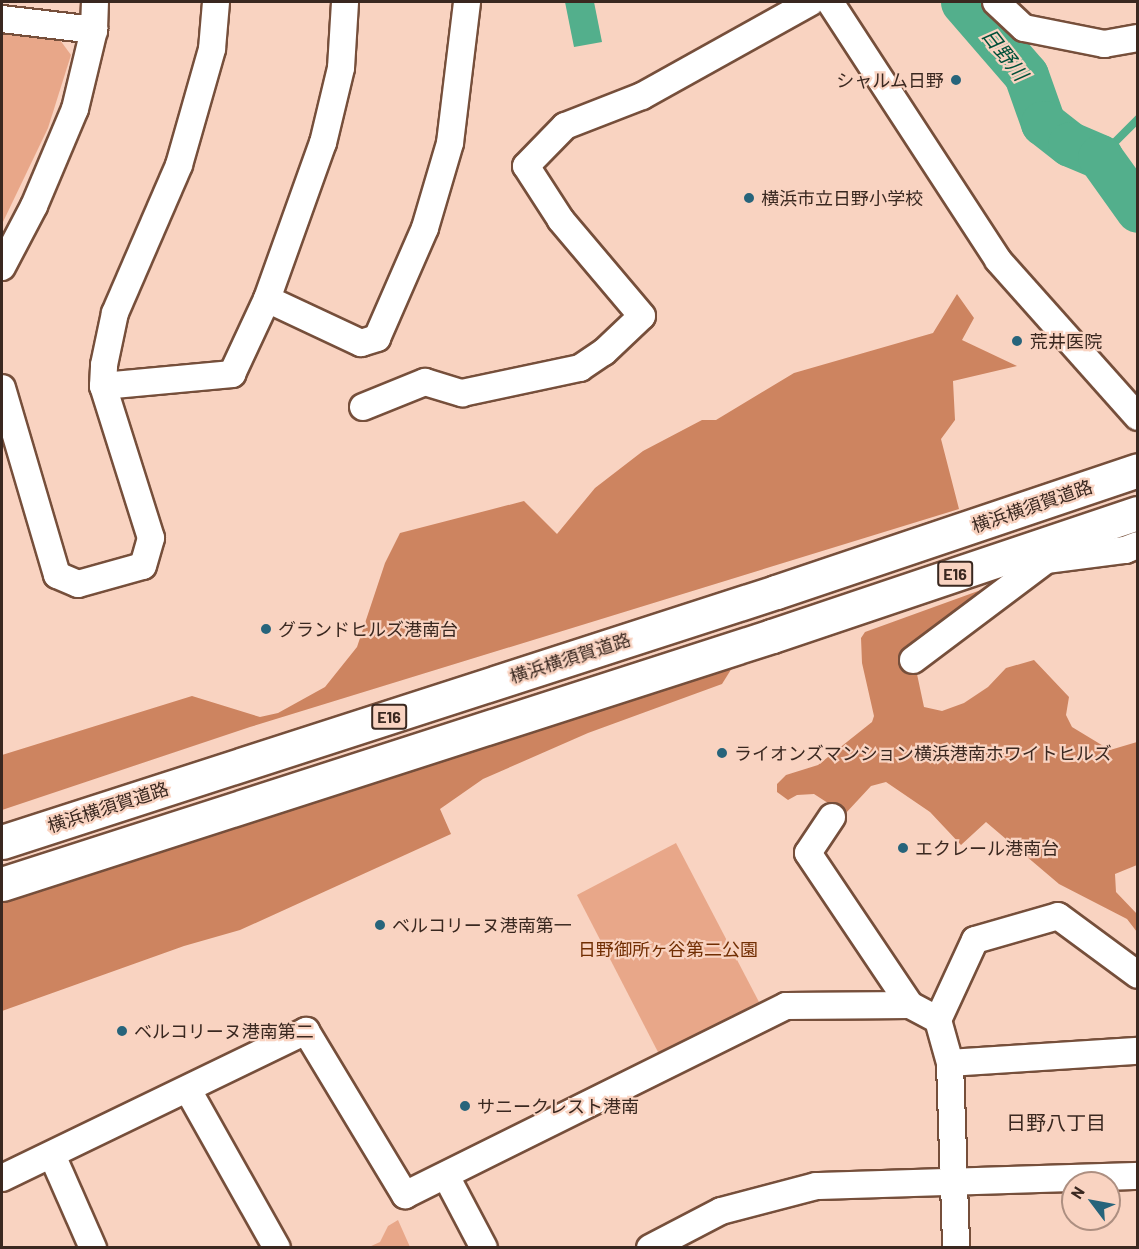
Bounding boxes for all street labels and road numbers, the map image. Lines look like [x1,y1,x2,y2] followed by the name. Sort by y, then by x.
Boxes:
[969,475,1095,537] street label: 横浜横須賀道路
[937,561,973,587] road number: E16
[507,628,633,688] street label: 横浜横須賀道路
[371,704,407,730] road number: E16
[45,777,171,837] street label: 横浜横須賀道路

